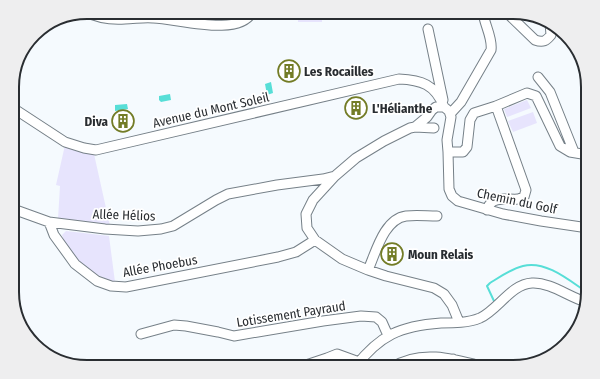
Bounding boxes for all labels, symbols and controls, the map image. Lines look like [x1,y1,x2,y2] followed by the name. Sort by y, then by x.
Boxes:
[276,58,302,84] building icon: Les Rocailles
[304,64,374,79] place label: Les Rocailles
[151,89,271,131] street label: Avenue du Mont Soleil
[343,95,369,121] building icon: L'Hélianthe
[372,101,433,116] place label: L'Hélianthe
[110,108,136,134] building icon: Diva
[85,114,109,129] place label: Diva
[476,185,559,217] street label: Chemin du Golf
[92,206,156,224] street label: Allée Hélios
[379,241,405,267] building icon: Moun Relais
[408,247,474,262] place label: Moun Relais
[122,252,199,280] street label: Allée Phoebus
[235,298,347,330] street label: Lotissement Payraud

